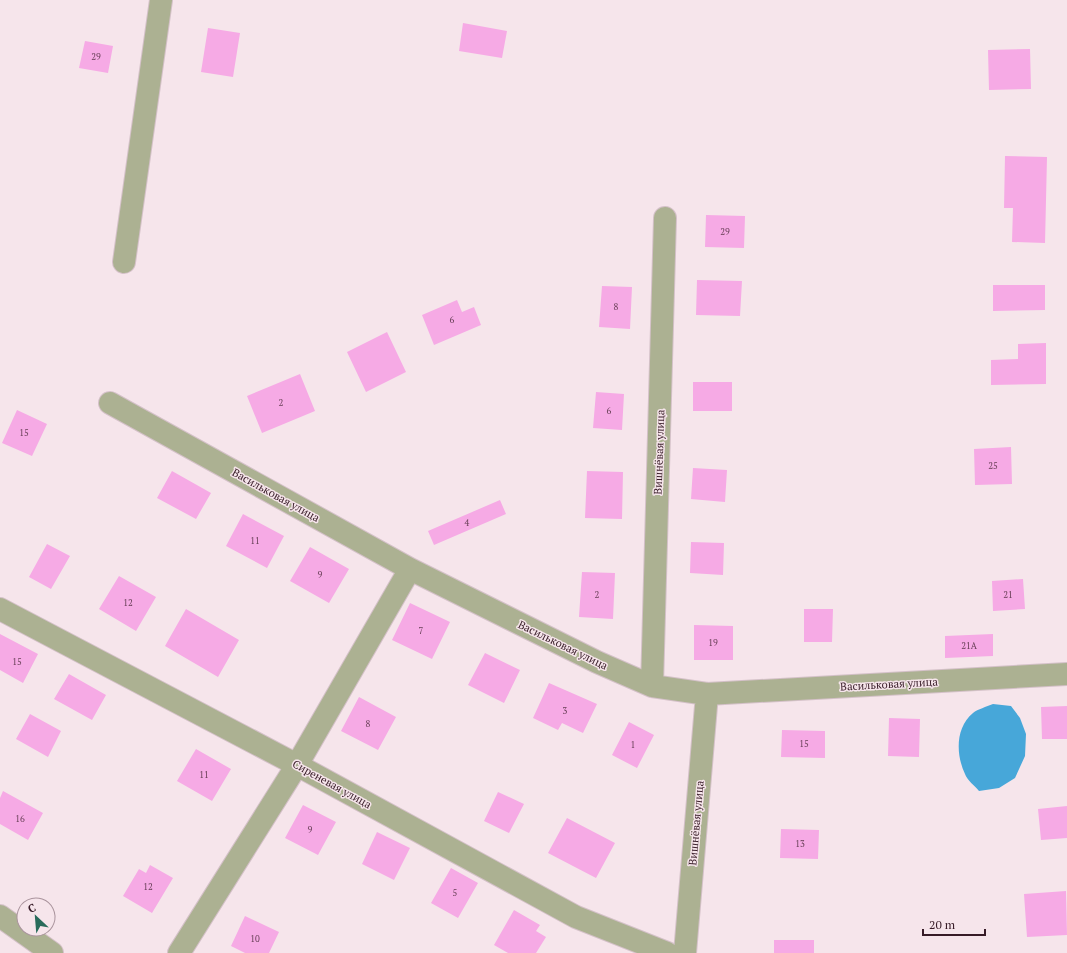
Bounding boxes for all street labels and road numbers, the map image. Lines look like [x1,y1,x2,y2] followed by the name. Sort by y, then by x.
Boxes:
[651,409,667,495] street label: Вишнёвая улица
[230,465,323,525] street label: Васильковая улица
[516,617,610,673] street label: Васильковая улица
[840,674,939,694] street label: Васильковая улица
[290,757,374,812] street label: Сиреневая улица
[685,780,707,866] street label: Вишнёвая улица

